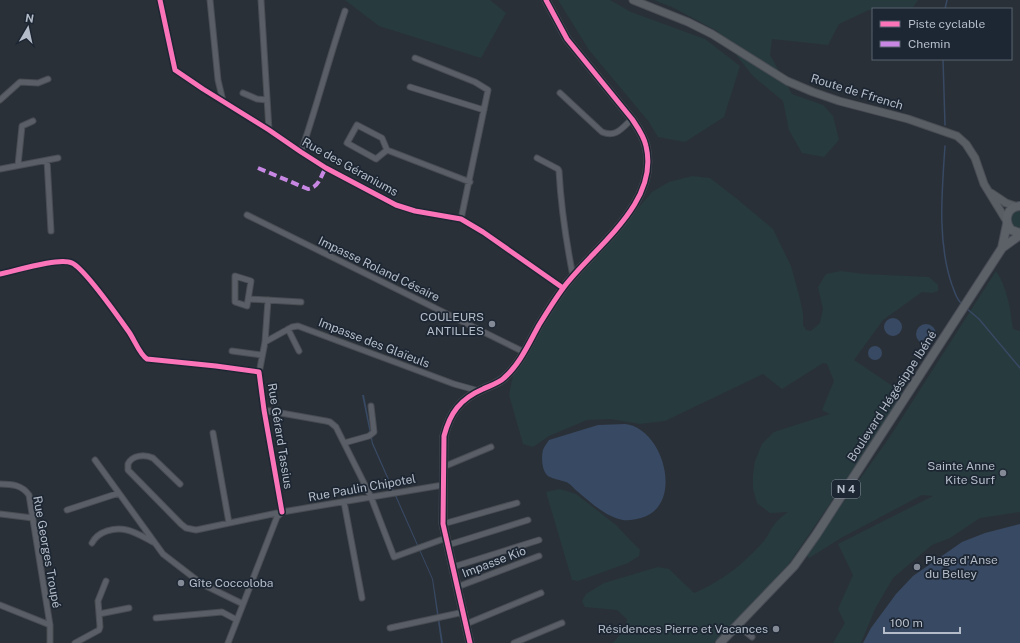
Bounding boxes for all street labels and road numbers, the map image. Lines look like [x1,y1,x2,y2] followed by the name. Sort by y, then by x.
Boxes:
[809,71,905,113] street label: Route de Ffrench
[300,135,400,199] street label: Rue des Géraniums
[316,233,442,305] street label: Impasse Roland Césaire
[316,315,432,371] street label: Impasse des Glaïeuls
[844,328,940,464] street label: Boulevard Hégésippe Ibéné
[265,382,295,490] street label: Rue Gérard Tassius
[307,472,417,504] street label: Rue Paulin Chipotel
[832,480,860,498] road number: N 4
[30,495,64,609] street label: Rue Georges Troupé
[460,543,528,581] street label: Impasse Kio

